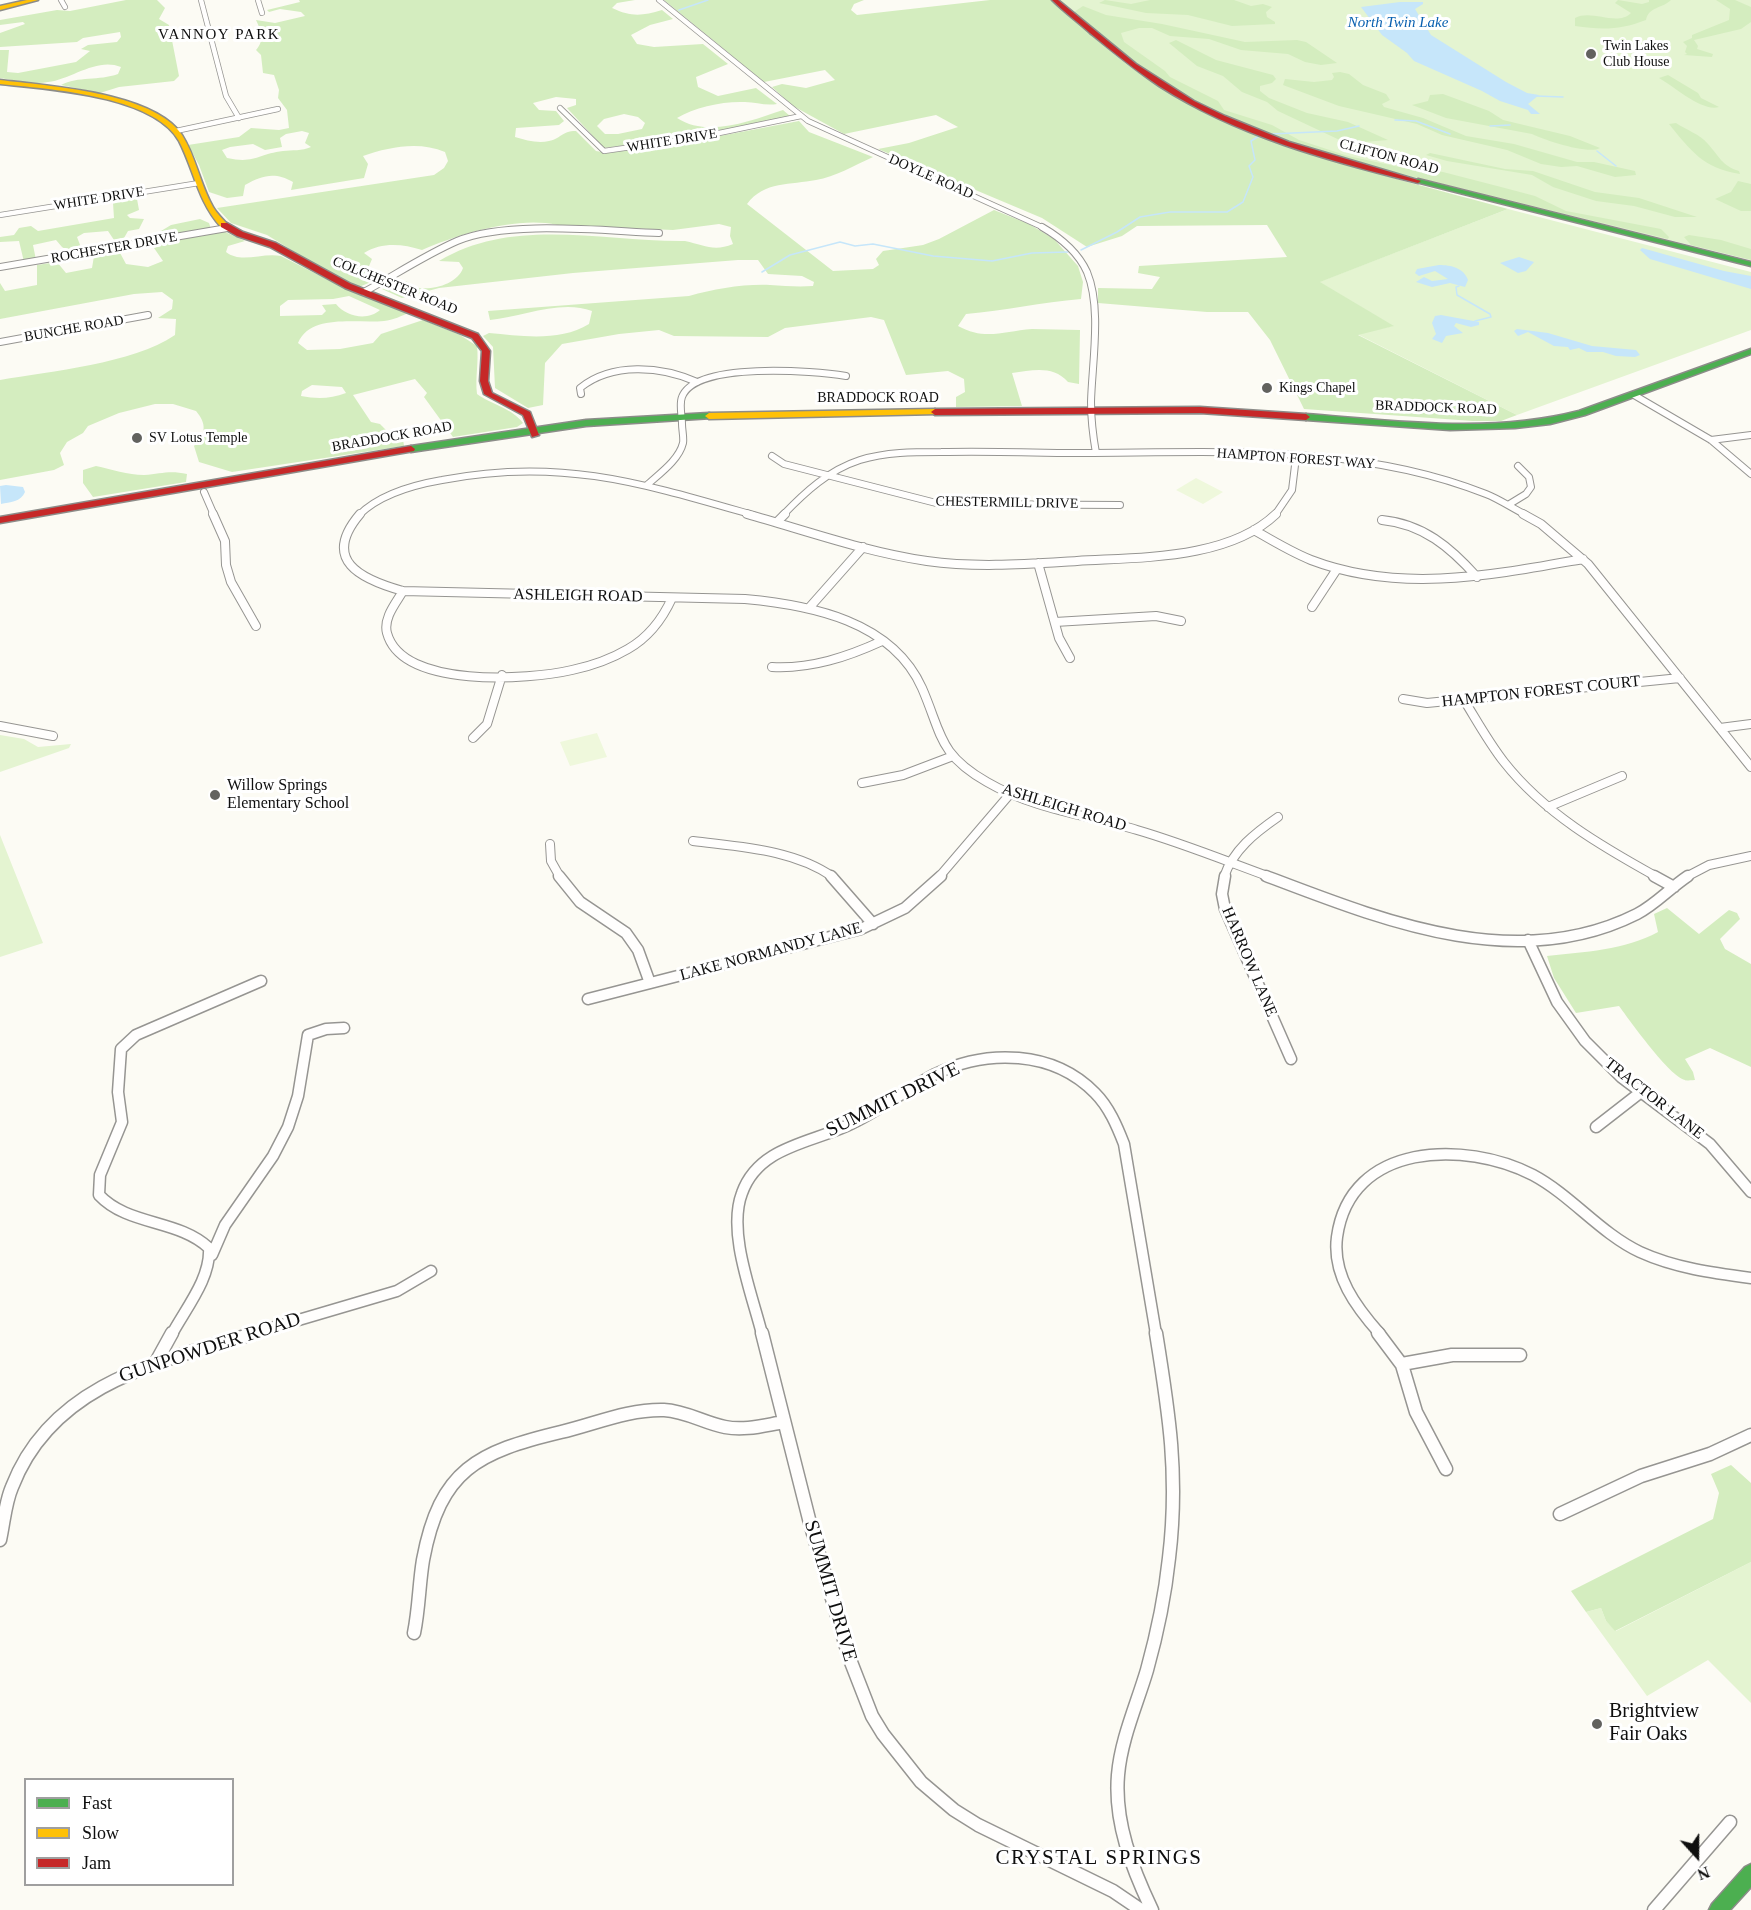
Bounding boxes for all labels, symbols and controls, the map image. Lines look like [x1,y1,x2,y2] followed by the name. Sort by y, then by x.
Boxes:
[1348,14,1448,32] water label: North Twin Lake
[158,26,280,44] district label: VANNOY PARK
[1603,38,1670,70] place label: Twin Lakes Club House
[1584,47,1598,61] marker: Twin Lakes Club House
[626,126,718,156] street label: WHITE DRIVE
[1338,136,1440,178] street label: CLIFTON ROAD
[886,151,976,203] street label: DOYLE ROAD
[53,184,145,214] street label: WHITE DRIVE
[50,229,178,267] street label: ROCHESTER DRIVE
[330,253,460,319] street label: COLCHESTER ROAD
[23,312,125,346] street label: BUNCHE ROAD
[1279,380,1356,396] place label: Kings Chapel
[1260,381,1274,395] marker: Kings Chapel
[817,390,939,406] street label: BRADDOCK ROAD
[1375,397,1497,419] street label: BRADDOCK ROAD
[331,418,453,456] street label: BRADDOCK ROAD
[149,430,248,446] place label: SV Lotus Temple
[130,431,144,445] marker: SV Lotus Temple
[1216,445,1376,473] street label: HAMPTON FOREST WAY
[936,493,1078,513] street label: CHESTERMILL DRIVE
[513,585,643,607] street label: ASHLEIGH ROAD
[1441,672,1641,712] street label: HAMPTON FOREST COURT
[227,776,349,814] place label: Willow Springs Elementary School
[999,780,1129,836] street label: ASHLEIGH ROAD
[208,788,222,802] marker: Willow Springs Elementary School
[1217,904,1281,1020] street label: HARROW LANE
[678,918,864,986] street label: LAKE NORMANDY LANE
[1600,1054,1708,1144] street label: TRACTOR LANE
[822,1057,964,1143] street label: SUMMIT DRIVE
[116,1307,304,1389] street label: GUNPOWDER ROAD
[798,1517,862,1665] street label: SUMMIT DRIVE
[1609,1700,1699,1747] place label: Brightview Fair Oaks
[1590,1717,1604,1731] marker: Brightview Fair Oaks
[24,1778,234,1886] legend
[82,1793,112,1813] text: Fast
[82,1823,119,1843] text: Slow
[1667,1826,1727,1886] north arrow
[996,1845,1202,1871] district label: CRYSTAL SPRINGS
[82,1853,111,1873] text: Jam
[1695,1863,1712,1883] text: N

